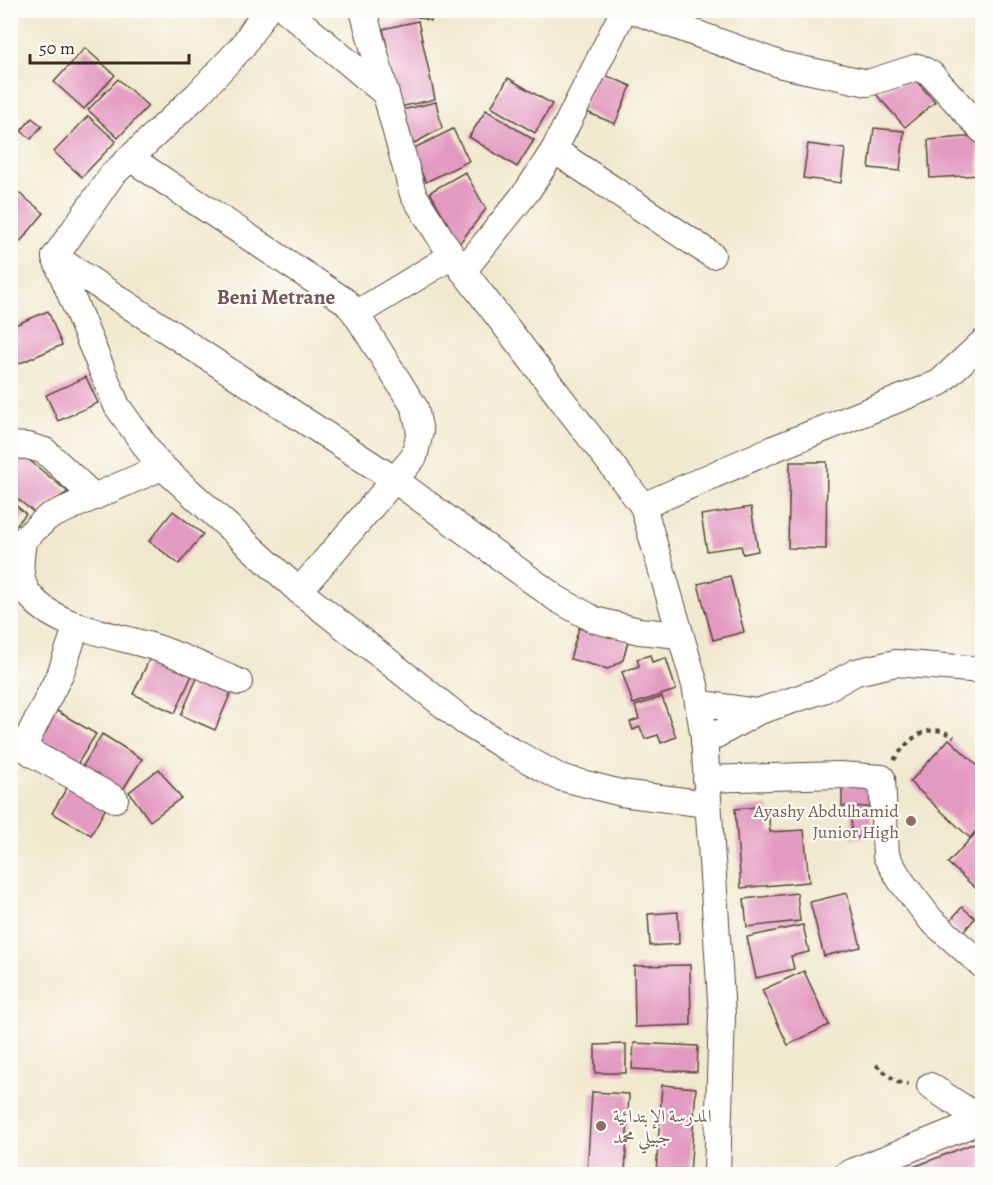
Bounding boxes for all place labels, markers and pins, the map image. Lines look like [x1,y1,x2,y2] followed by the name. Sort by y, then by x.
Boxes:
[753,799,899,844] place label: Ayashy Abdulhamid Junior High
[904,814,918,828] marker: Ayashy Abdulhamid Junior High
[613,1104,712,1154] place label: المدرسة الإبتدائية جبيلي محمد
[594,1119,608,1133] marker: المدرسة الإبتدائية جبيلي محمد

